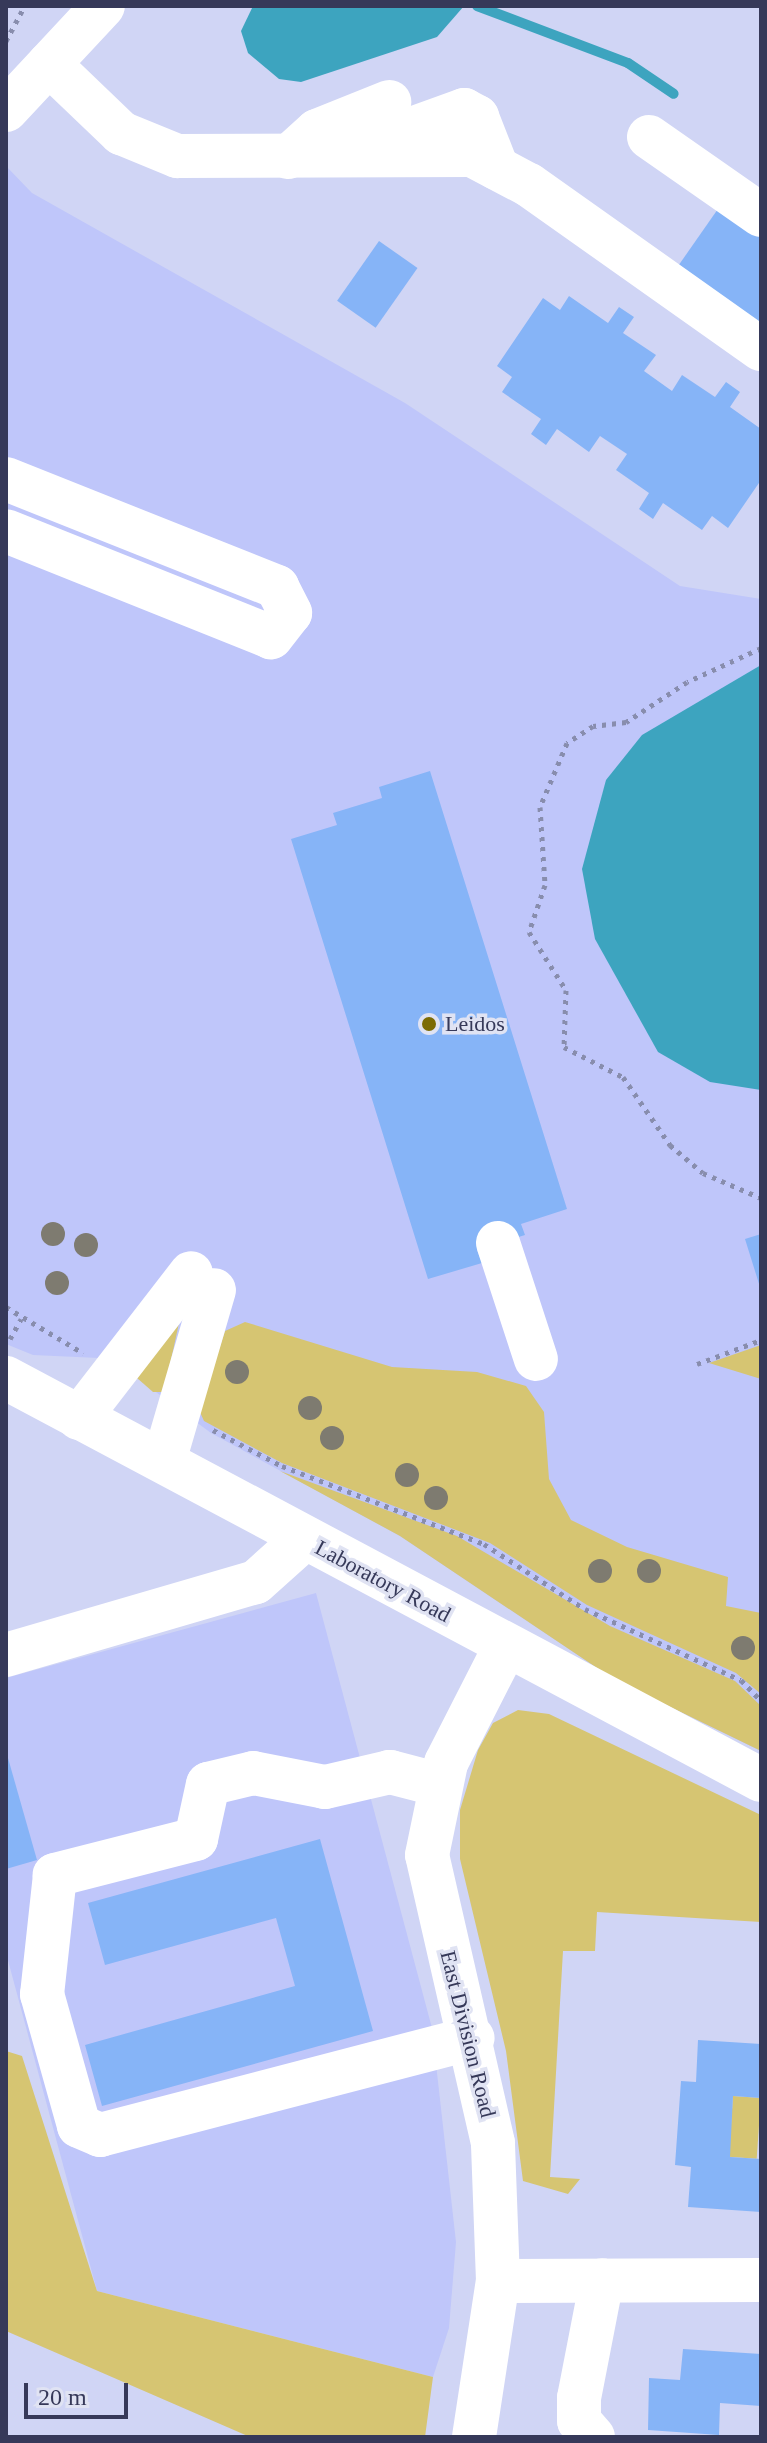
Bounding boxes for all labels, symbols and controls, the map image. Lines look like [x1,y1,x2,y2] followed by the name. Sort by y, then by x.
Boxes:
[445,1011,505,1037] place label: Leidos
[420,1015,438,1033] marker: Leidos
[311,1534,455,1628] street label: Laboratory Road
[434,1948,502,2120] street label: East Division Road
[28,2367,132,2417] scale bar
[38,2384,87,2410] text: 20 m

